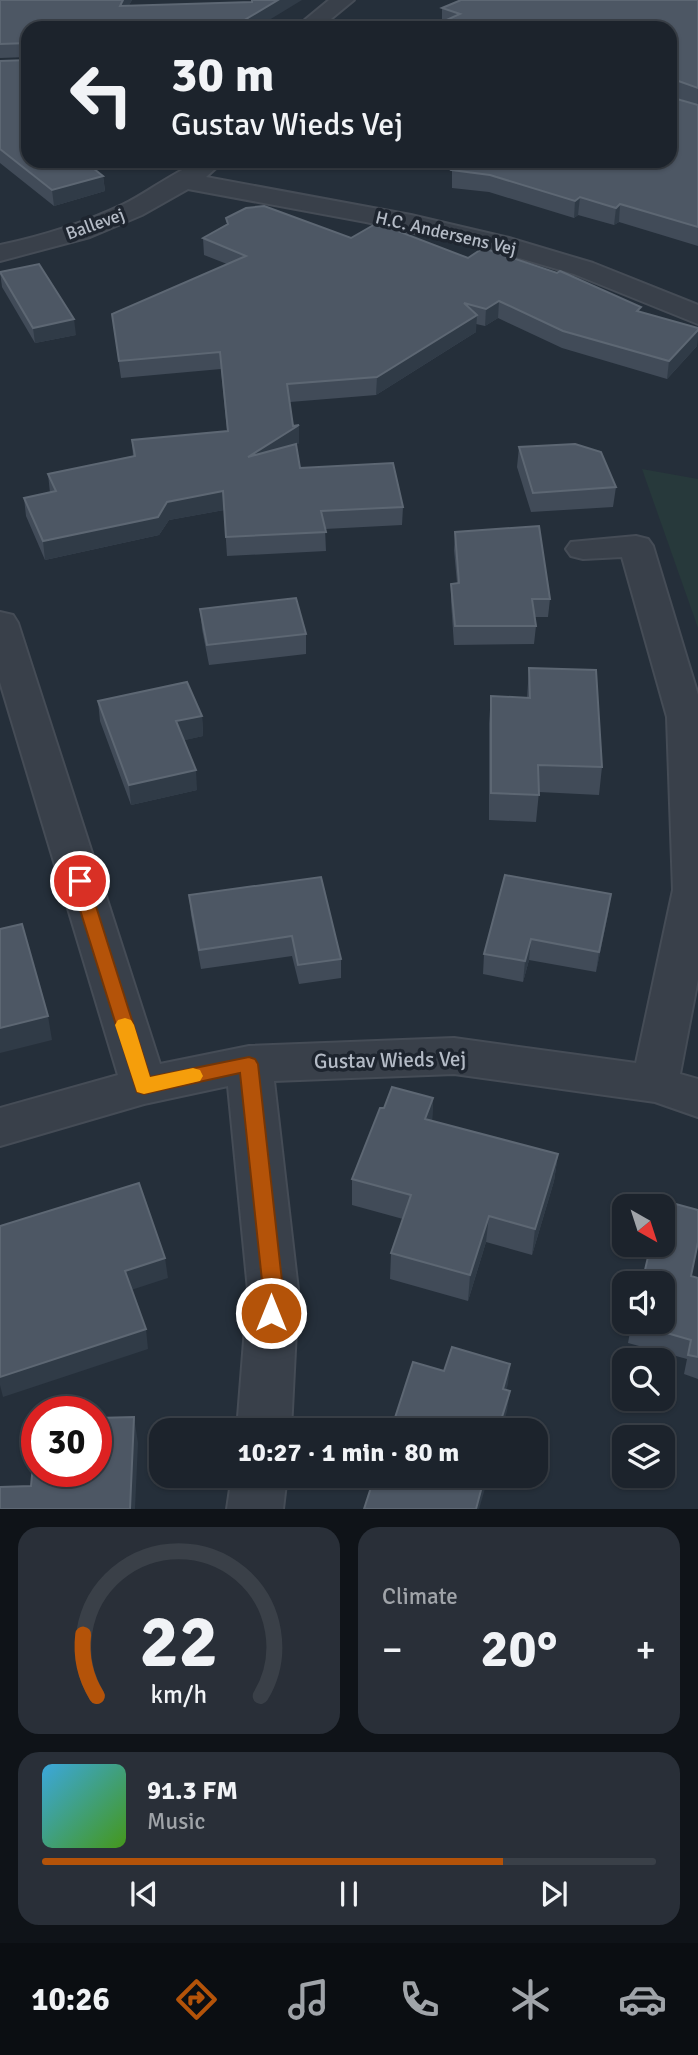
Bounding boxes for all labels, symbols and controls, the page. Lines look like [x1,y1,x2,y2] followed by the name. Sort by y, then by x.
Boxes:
[171,45,274,105] text: 30 m
[56,49,147,140] icon: left
[171,105,403,144] text: Gustav Wieds Vej
[63,203,127,245] street label: Ballevej
[373,206,519,260] street label: H.C. Andersens Vej
[50,851,110,911] pin
[61,862,99,900] icon: arrive
[314,1046,466,1074] street label: Gustav Wieds Vej
[612,1194,676,1256] north arrow
[612,1194,675,1488] map controls
[612,1271,675,1334] button: sound
[234,1276,308,1350] position arrow
[612,1348,675,1411] button: search
[21,1396,112,1487] speed limit sign: 30
[612,1425,675,1488] button: layers
[238,1437,459,1469] text: 10:27 · 1 min · 80 m
[382,1582,458,1611] text: Climate
[140,1599,218,1688] text: 22
[481,1617,557,1681] text: 20°
[382,1626,403,1673] text: −
[635,1626,656,1673] text: +
[151,1679,207,1710] text: km/h
[147,1775,238,1807] text: 91.3 FM
[147,1807,205,1836] text: Music
[125,1875,163,1913] icon: previous
[330,1875,368,1913] icon: pause
[535,1875,573,1913] icon: next
[172,1975,221,2024] icon: directions
[284,1975,333,2024] icon: music
[395,1975,444,2024] icon: phone
[506,1975,555,2024] icon: climate
[618,1975,667,2024] icon: car
[31,1980,110,2019] text: 10:26

